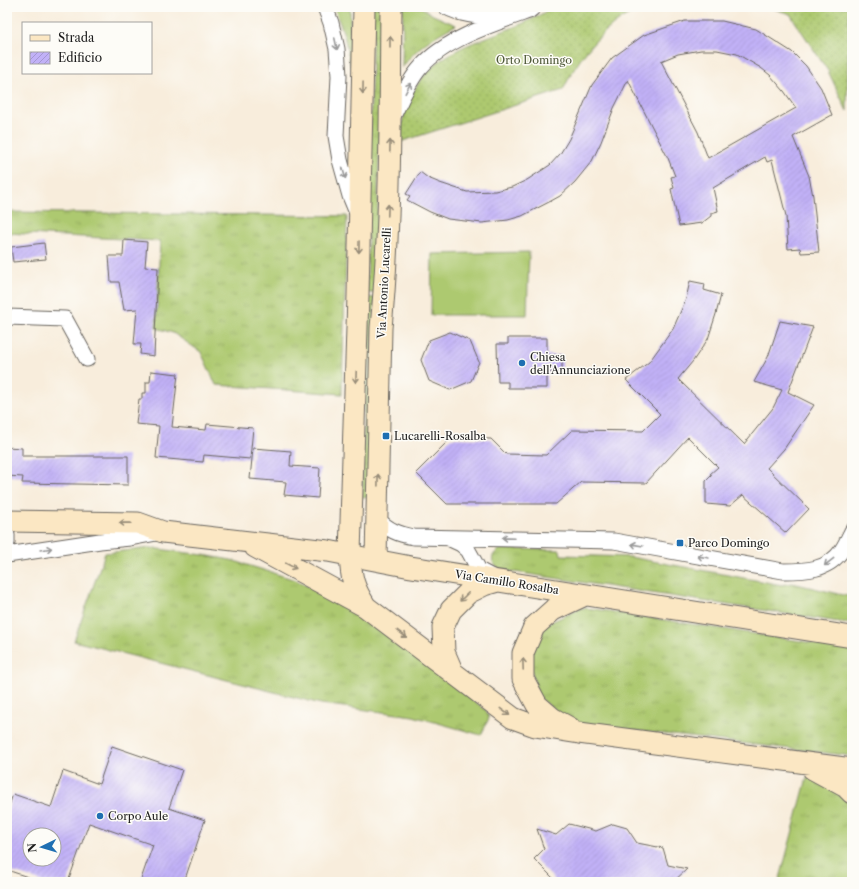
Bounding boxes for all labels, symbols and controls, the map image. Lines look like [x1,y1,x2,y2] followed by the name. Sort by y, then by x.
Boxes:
[22,22,152,74] legend
[58,30,95,45] text: Strada
[386,36,394,49] one-way arrow
[332,37,340,50] one-way arrow
[58,50,102,65] text: Edificio
[496,53,572,67] park label: Orto Domingo
[359,81,367,94] one-way arrow
[404,82,412,94] one-way arrow
[386,140,393,153] one-way arrow
[341,166,348,179] one-way arrow
[384,204,392,217] one-way arrow
[374,227,394,340] street label: Via Antonio Lucarelli
[355,240,363,253] one-way arrow
[530,350,630,377] place label: Chiesa dell'Annunciazione
[517,358,527,368] marker: Chiesa dell'Annunciazione
[352,370,360,383] one-way arrow
[394,429,486,443] place label: Lucarelli-Rosalba
[381,431,391,441] marker: Lucarelli-Rosalba
[374,474,382,487] one-way arrow
[119,519,132,527] one-way arrow
[502,534,515,542] one-way arrow
[688,536,770,550] place label: Parco Domingo
[675,538,685,548] marker: Parco Domingo
[631,541,644,549] one-way arrow
[39,545,52,553] one-way arrow
[696,553,709,561] one-way arrow
[824,558,835,566] one-way arrow
[285,563,297,570] one-way arrow
[453,567,560,597] street label: Via Camillo Rosalba
[459,592,469,602] one-way arrow
[396,629,407,638] one-way arrow
[519,658,527,671] one-way arrow
[500,708,511,716] one-way arrow
[108,809,168,823] place label: Corpo Aule
[95,811,105,821] marker: Corpo Aule
[22,827,62,867] north arrow
[25,842,39,853] text: N

